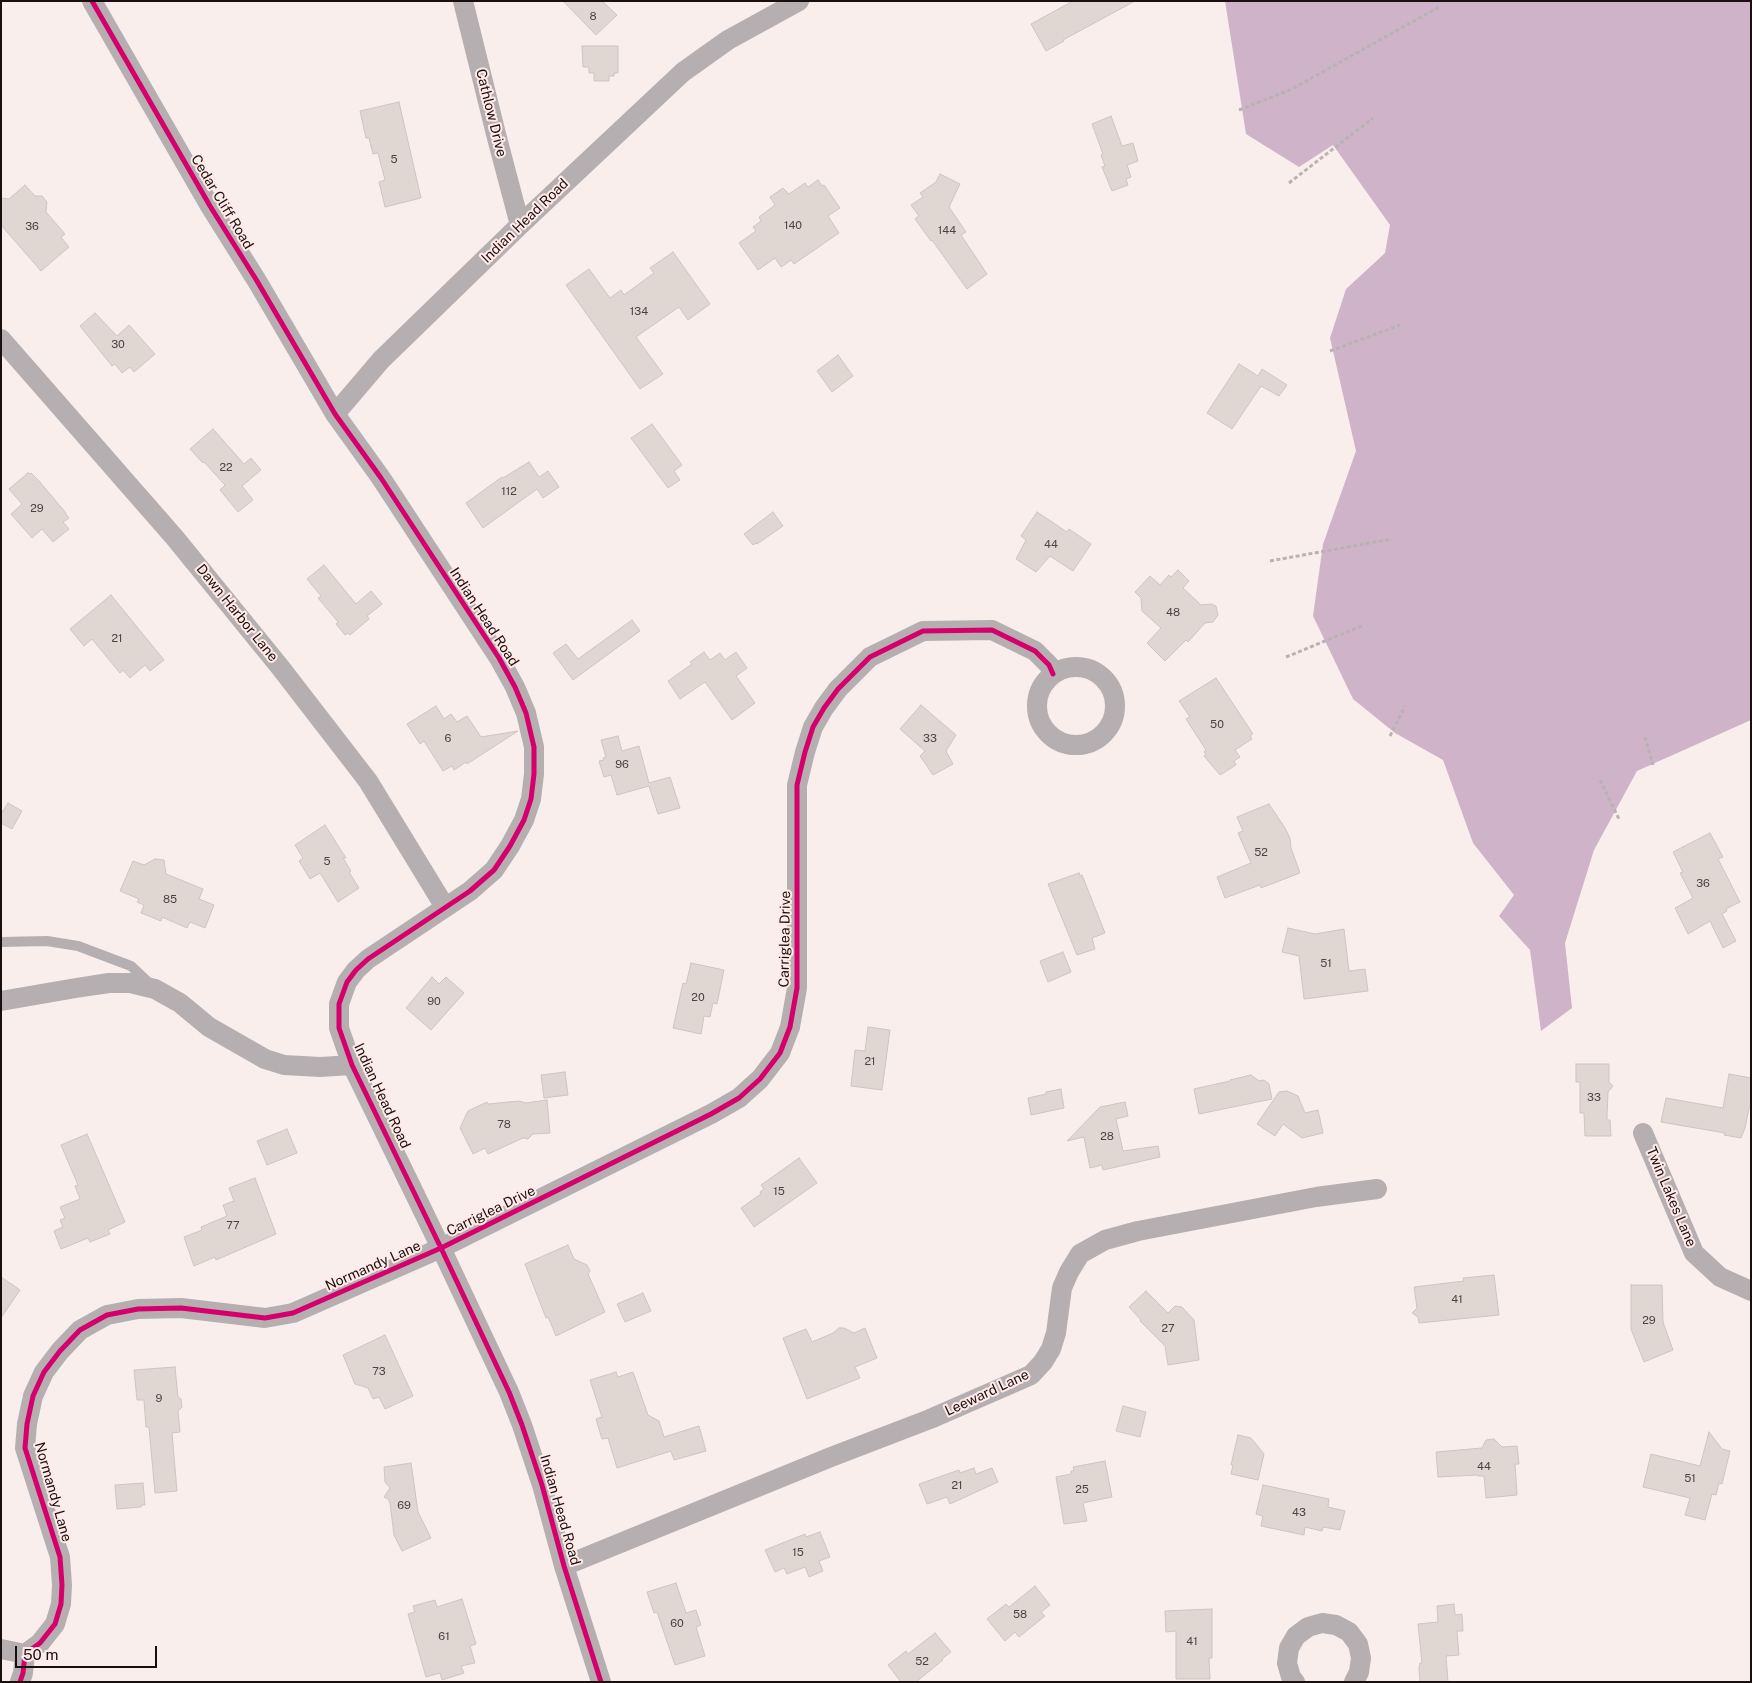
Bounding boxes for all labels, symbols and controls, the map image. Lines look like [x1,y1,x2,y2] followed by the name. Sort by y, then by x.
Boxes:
[589,10,597,24] house number: 8
[472,67,510,159] street label: Cathlow Drive
[187,152,257,252] street label: Cedar Cliff Road
[390,153,398,167] house number: 5
[478,175,572,267] street label: Indian Head Road
[784,219,802,233] house number: 140
[25,220,39,234] house number: 36
[938,224,956,238] house number: 144
[630,305,648,319] house number: 134
[111,338,125,352] house number: 30
[219,461,233,475] house number: 22
[501,485,517,499] house number: 112
[30,502,44,516] house number: 29
[1044,538,1058,552] house number: 44
[193,561,281,665] street label: Dawn Harbor Lane
[446,565,522,669] street label: Indian Head Road
[1166,606,1180,620] house number: 48
[111,632,123,646] house number: 21
[1210,718,1224,732] house number: 50
[445,732,451,746] house number: 6
[923,732,937,746] house number: 33
[615,758,629,772] house number: 96
[1254,846,1268,860] house number: 52
[323,855,331,869] house number: 5
[1696,877,1710,891] house number: 36
[776,890,794,988] street label: Carriglea Drive
[163,893,177,907] house number: 85
[1320,957,1332,971] house number: 51
[691,991,705,1005] house number: 20
[427,995,441,1009] house number: 90
[350,1041,414,1151] street label: Indian Head Road
[864,1055,876,1069] house number: 21
[1587,1091,1601,1105] house number: 33
[497,1118,511,1132] house number: 78
[1100,1130,1114,1144] house number: 28
[1642,1145,1700,1249] street label: Twin Lakes Lane
[444,1182,538,1240] street label: Carriglea Drive
[773,1185,785,1199] house number: 15
[226,1219,240,1233] house number: 77
[323,1237,423,1295] street label: Normandy Lane
[1451,1293,1463,1307] house number: 41
[1642,1314,1656,1328] house number: 29
[1161,1322,1175,1336] house number: 27
[372,1365,386,1379] house number: 73
[942,1366,1032,1420] street label: Leeward Lane
[156,1392,162,1406] house number: 9
[31,1440,75,1544] street label: Normandy Lane
[536,1453,584,1567] street label: Indian Head Road
[1477,1460,1491,1474] house number: 44
[1684,1472,1696,1486] house number: 51
[951,1479,963,1493] house number: 21
[1075,1483,1089,1497] house number: 25
[397,1499,411,1513] house number: 69
[1292,1506,1306,1520] house number: 43
[792,1546,804,1560] house number: 15
[1013,1608,1027,1622] house number: 58
[670,1617,684,1631] house number: 60
[438,1630,450,1644] house number: 61
[1186,1635,1198,1649] house number: 41
[18,1636,160,1668] scale bar
[23,1646,58,1663] text: 50 m
[915,1655,929,1669] house number: 52

